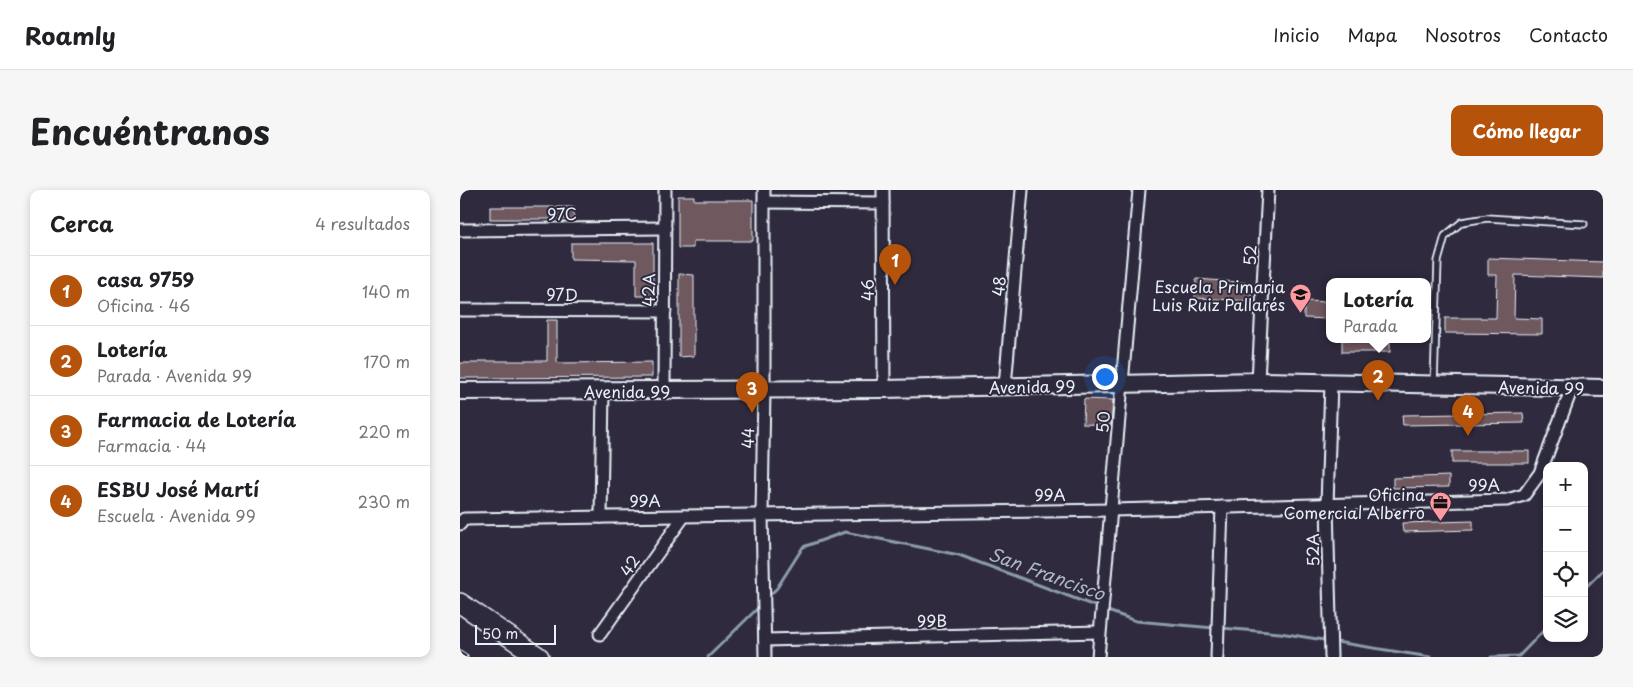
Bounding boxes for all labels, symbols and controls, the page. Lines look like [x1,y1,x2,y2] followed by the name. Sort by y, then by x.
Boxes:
[25,17,116,53] text: Roamly
[1273,21,1320,48] text: Inicio
[1348,21,1397,48] text: Mapa
[1425,21,1501,48] text: Nosotros
[1529,21,1608,48] text: Contacto
[30,104,270,157] text: Encuéntranos
[1451,105,1603,156] button: Cómo llegar
[547,201,577,225] street label: 97C
[50,207,114,239] text: Cerca
[315,211,410,235] text: 4 resultados
[879,244,911,285] pin: 1
[1236,244,1262,266] street label: 52
[97,265,194,293] text: casa 9759
[636,273,660,307] street label: 42A
[1152,274,1285,316] place label: Escuela Primaria Luis Ruiz Pallarés
[985,275,1011,297] street label: 48
[1326,278,1431,343] popup
[62,279,70,303] text: 1
[362,279,410,303] text: 140 m
[855,279,879,301] street label: 46
[546,282,578,306] street label: 97D
[1289,283,1313,314] school or university icon: Escuela Primaria Luis Ruiz Pallarés
[1343,285,1414,313] text: Lotería
[97,293,190,317] text: Oficina · 46
[1343,313,1397,337] text: Parada
[97,335,167,363] text: Lotería
[60,349,72,373] text: 2
[364,349,410,373] text: 170 m
[1362,360,1394,401] pin: 2
[97,363,252,387] text: Parada · Avenida 99
[1092,364,1118,390] your location
[736,372,768,413] pin: 3
[989,373,1075,399] street label: Avenida 99
[1498,374,1584,400] street label: Avenida 99
[584,379,670,403] street label: Avenida 99
[1452,395,1484,436] pin: 4
[97,405,296,433] text: Farmacia de Lotería
[1089,410,1115,434] street label: 50
[61,419,71,443] text: 3
[359,419,410,443] text: 220 m
[735,427,759,449] street label: 44
[97,433,207,457] text: Farmacia · 44
[1543,462,1588,642] map controls
[1543,462,1588,507] button: +
[1468,471,1500,497] street label: 99A
[97,475,259,503] text: ESBU José Martí
[1034,482,1066,506] street label: 99A
[1283,482,1425,524] place label: Oficina Comercial Alberro
[629,488,661,512] street label: 99A
[61,489,71,513] text: 4
[358,489,410,513] text: 230 m
[1429,491,1453,522] office icon: Oficina Comercial Alberro
[97,503,256,527] text: Escuela · Avenida 99
[1543,507,1588,552] button: −
[1300,533,1324,567] street label: 52A
[985,539,1110,607] water label: San Francisco
[613,549,645,581] street label: 42
[1543,552,1588,597] button: locate
[1543,597,1588,642] button: layers
[917,608,947,632] street label: 99B
[475,622,556,645] scale bar
[482,623,518,644] text: 50 m

